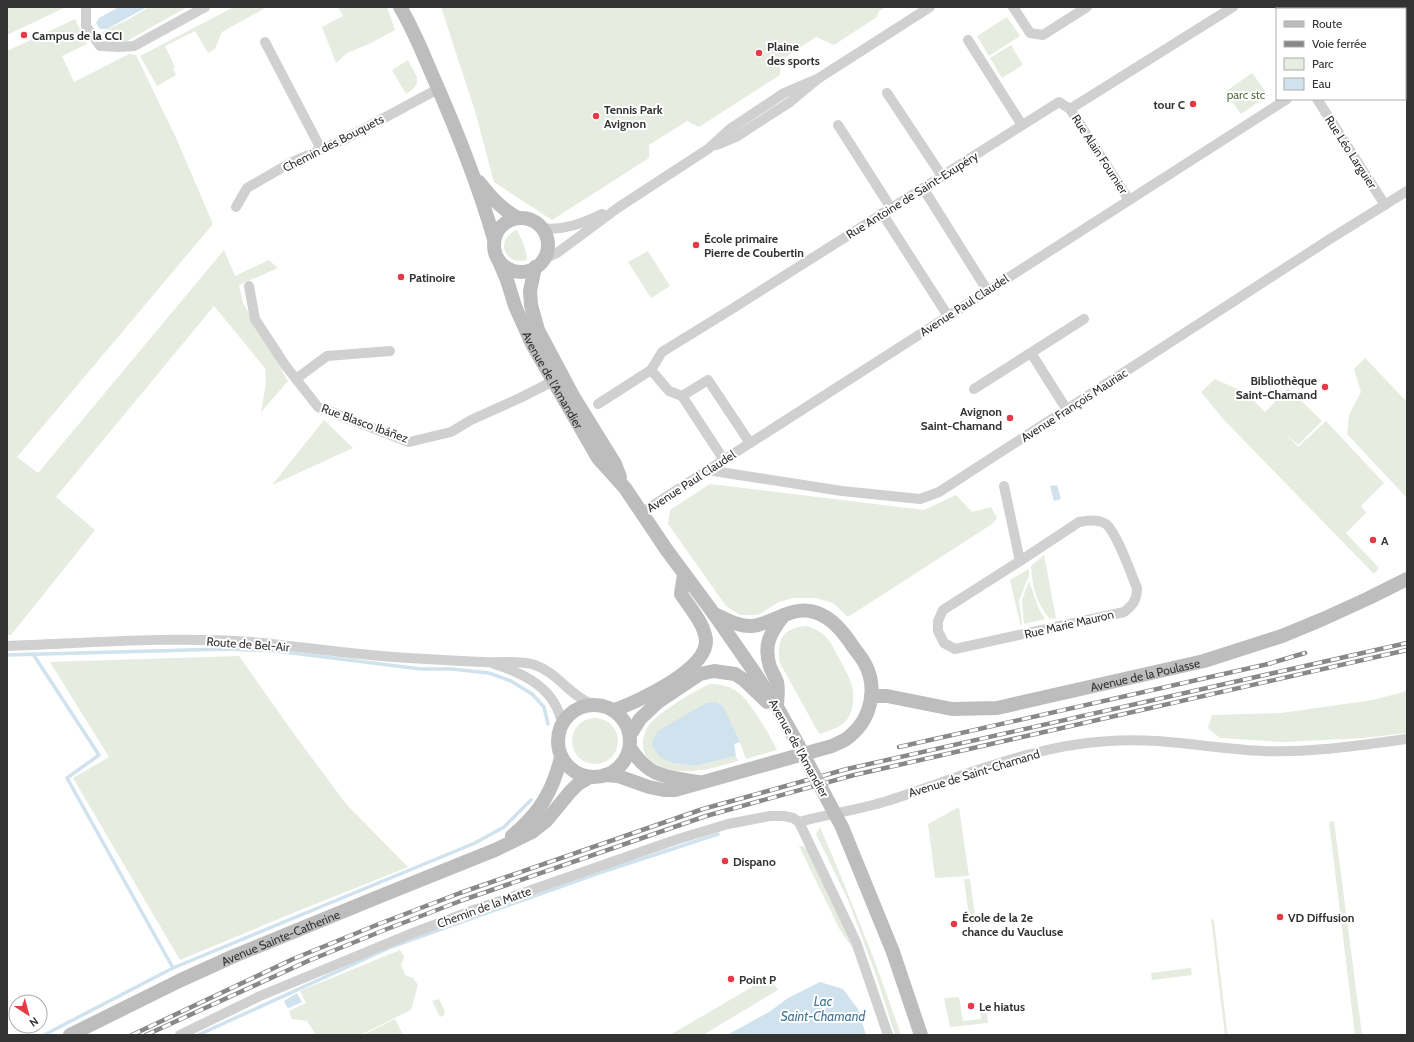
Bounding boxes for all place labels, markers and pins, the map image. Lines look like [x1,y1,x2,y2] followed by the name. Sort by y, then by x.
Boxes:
[32,28,122,43] place label: Campus de la CCI
[19,30,29,40] marker: Campus de la CCI
[767,39,820,68] place label: Plaine des sports
[754,48,764,58] marker: Plaine des sports
[1153,97,1185,112] place label: tour C
[1188,99,1198,109] marker: tour C
[604,102,663,131] place label: Tennis Park Avignon
[591,111,601,121] marker: Tennis Park Avignon
[704,231,804,260] place label: École primaire Pierre de Coubertin
[691,240,701,250] marker: École primaire Pierre de Coubertin
[409,270,455,285] place label: Patinoire
[396,272,406,282] marker: Patinoire
[1236,373,1317,402] place label: Bibliothèque Saint-Chamand
[1320,382,1330,392] marker: Bibliothèque Saint-Chamand
[921,404,1002,433] place label: Avignon Saint-Chamand
[1005,413,1015,423] marker: Avignon Saint-Chamand
[1381,533,1389,548] place label: A
[1368,535,1378,545] marker: A
[733,854,776,869] place label: Dispano
[720,856,730,866] marker: Dispano
[962,910,1063,939] place label: École de la 2e chance du Vaucluse
[1288,910,1354,925] place label: VD Diffusion
[1275,912,1285,922] marker: VD Diffusion
[949,919,959,929] marker: École de la 2e chance du Vaucluse
[739,972,776,987] place label: Point P
[726,974,736,984] marker: Point P
[979,999,1025,1014] place label: Le hiatus
[966,1001,976,1011] marker: Le hiatus

